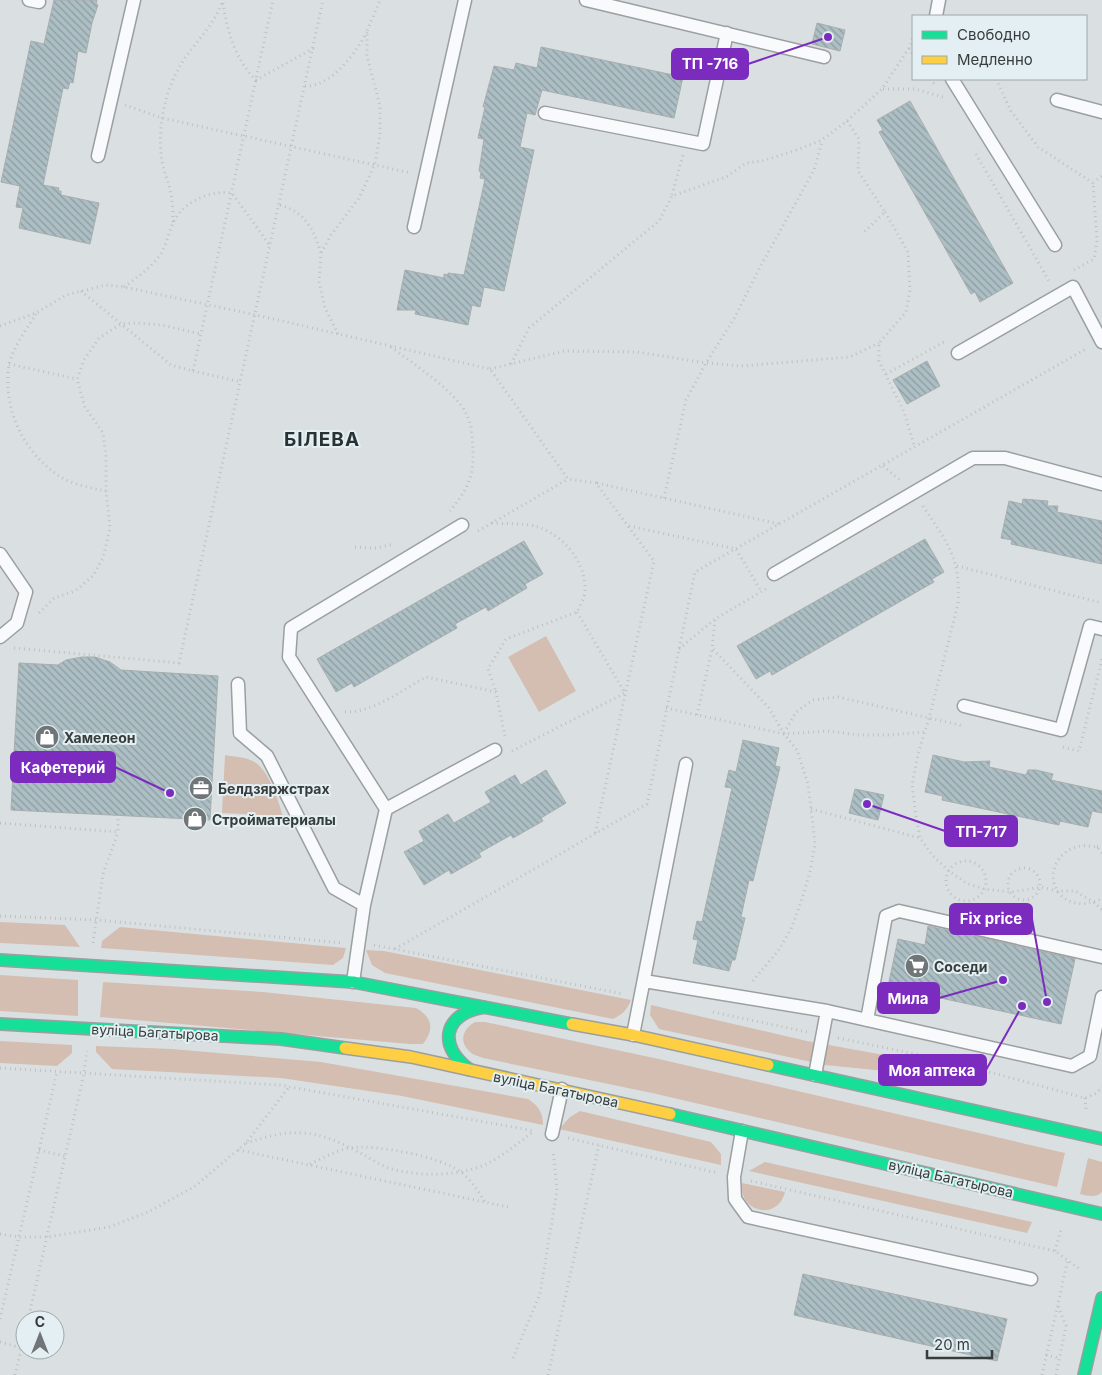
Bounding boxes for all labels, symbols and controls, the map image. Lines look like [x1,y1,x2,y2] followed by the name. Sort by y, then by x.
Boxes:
[912,15,1087,80] legend
[957,25,1031,44] text: Свободно
[672,49,748,79] callout: ТП -716
[957,50,1033,69] text: Медленно
[682,54,738,73] text: ТП -716
[284,428,360,451] district label: БІЛЕВА
[34,724,60,750] shop icon: Хамелеон
[64,729,135,746] place label: Хамелеон
[11,752,115,782] callout: Кафетерий
[21,758,105,777] text: Кафетерий
[188,775,214,801] office icon: Белдзяржстрах
[218,780,330,797] place label: Белдзяржстрах
[182,806,208,832] shop icon: Стройматериалы
[212,811,336,828] place label: Стройматериалы
[945,816,1017,846] callout: ТП-717
[955,822,1007,841] text: ТП-717
[950,904,1032,934] callout: Fix price
[960,909,1022,928] text: Fix price
[904,953,930,979] supermarket icon: Соседи
[934,958,988,975] place label: Соседи
[878,983,939,1013] callout: Мила
[887,989,929,1008] text: Мила
[91,1020,219,1044] street label: вуліца Багатырова
[879,1055,986,1085] callout: Моя аптека
[889,1061,975,1080] text: Моя аптека
[492,1067,620,1111] street label: вуліца Багатырова
[887,1155,1015,1201] street label: вуліца Багатырова
[15,1310,65,1360] north arrow
[35,1313,45,1330] text: С
[927,1328,992,1360] scale bar
[934,1335,970,1354] text: 20 m

